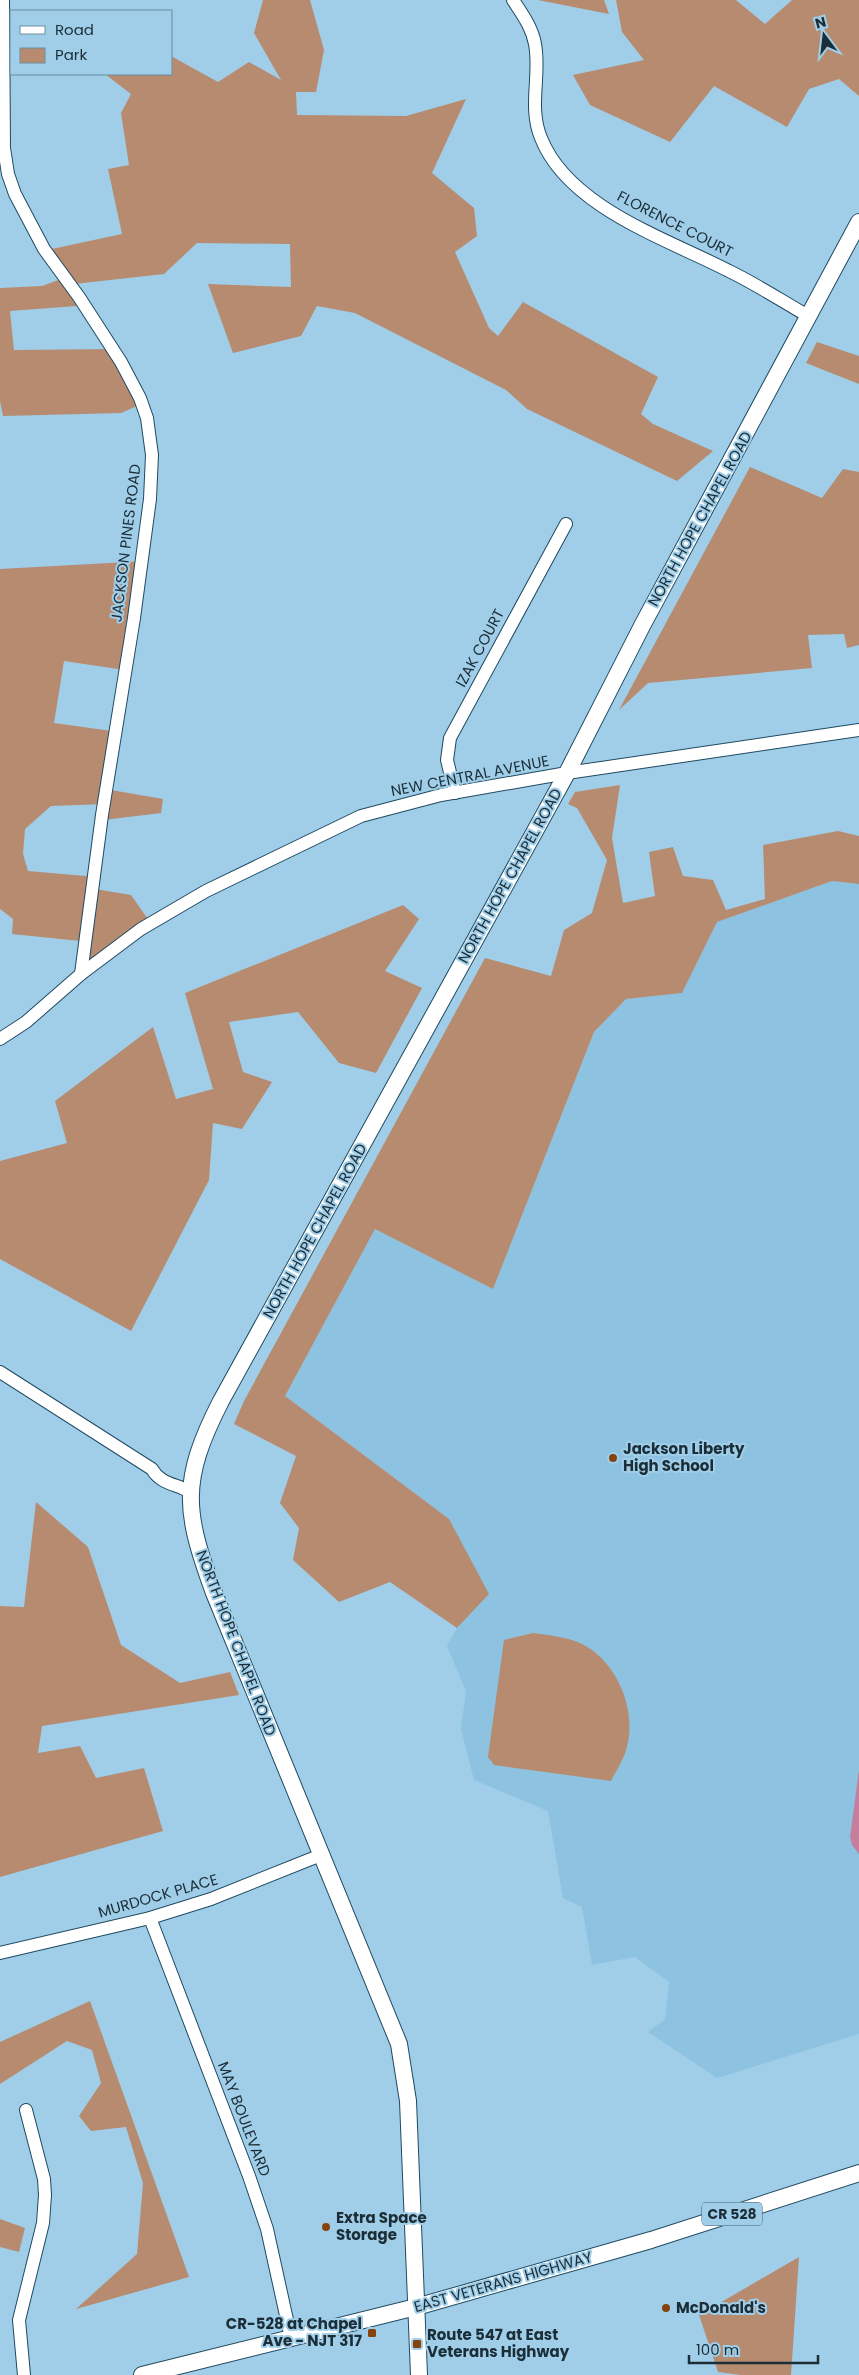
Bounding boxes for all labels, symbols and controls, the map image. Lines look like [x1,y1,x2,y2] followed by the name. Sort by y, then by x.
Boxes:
[10,10,172,75] legend
[799,10,849,60] north arrow
[813,11,828,33] text: N
[55,19,94,40] text: Road
[55,44,87,65] text: Park
[614,185,737,262] street label: FLORENCE COURT
[643,427,757,610] street label: NORTH HOPE CHAPEL ROAD
[105,463,146,623] street label: JACKSON PINES ROAD
[450,605,509,691] street label: IZAK COURT
[389,750,551,801] street label: NEW CENTRAL AVENUE
[453,784,567,967] street label: NORTH HOPE CHAPEL ROAD
[258,1139,372,1322] street label: NORTH HOPE CHAPEL ROAD
[623,1438,745,1476] place label: Jackson Liberty High School
[607,1452,619,1464] marker: Jackson Liberty High School
[191,1547,282,1739] street label: NORTH HOPE CHAPEL ROAD
[96,1868,220,1923] street label: MURDOCK PLACE
[213,2059,276,2179] street label: MAY BOULEVARD
[702,2202,762,2226] road number: CR 528
[336,2207,427,2245] place label: Extra Space Storage
[320,2221,332,2233] marker: Extra Space Storage
[411,2246,595,2317] street label: EAST VETERANS HIGHWAY
[676,2297,766,2318] place label: McDonald's
[660,2302,672,2314] marker: McDonald's
[226,2313,362,2351] place label: CR-528 at Chapel Ave - NJT 317
[427,2324,570,2362] place label: Route 547 at East Veterans Highway
[366,2327,378,2339] marker: CR-528 at Chapel Ave - NJT 317
[689,2332,818,2364] scale bar
[411,2338,423,2350] marker: Route 547 at East Veterans Highway
[696,2339,739,2360] text: 100 m

